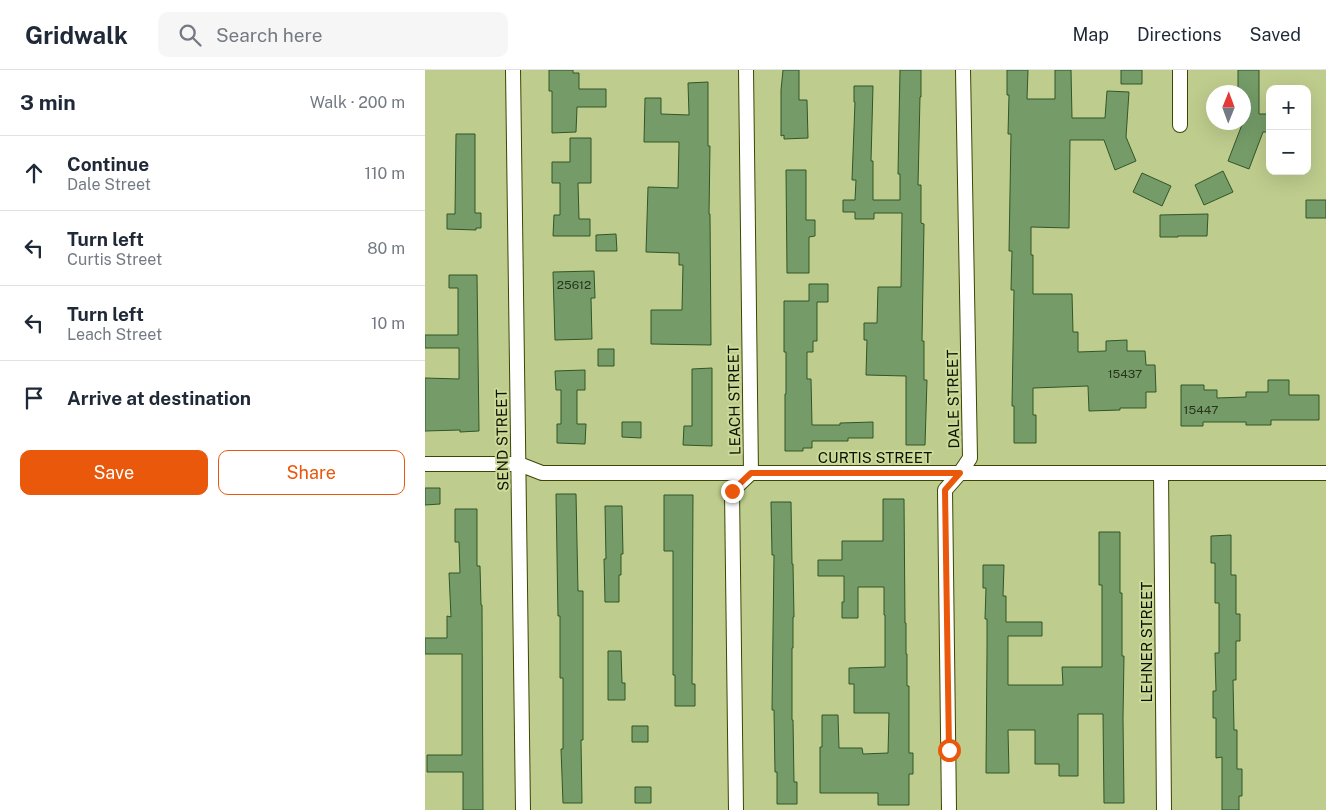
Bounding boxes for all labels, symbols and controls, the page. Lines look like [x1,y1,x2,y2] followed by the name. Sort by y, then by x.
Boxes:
[158,12,508,57] search box
[25,21,128,49] text: Gridwalk
[176,21,204,49] icon: search
[216,24,323,46] text: Search here
[1072,24,1109,45] text: Map
[1137,24,1222,45] text: Directions
[1250,24,1301,45] text: Saved
[1206,85,1251,130] north arrow
[1266,85,1311,175] map controls
[1266,85,1311,130] button: +
[20,90,76,115] text: 3 min
[310,93,405,112] text: Walk · 200 m
[1266,130,1311,175] button: −
[67,153,149,175] text: Continue
[20,159,48,187] icon: ahead
[364,164,405,183] text: 110 m
[67,175,151,194] text: Dale Street
[67,228,144,250] text: Turn left
[20,234,48,262] icon: left
[367,239,405,258] text: 80 m
[67,250,162,269] text: Curtis Street
[557,278,591,292] house number: 25612
[67,303,144,325] text: Turn left
[20,309,48,337] icon: left
[371,314,405,333] text: 10 m
[67,325,162,344] text: Leach Street
[725,345,743,455] street label: LEACH STREET
[944,349,962,449] street label: DALE STREET
[1108,367,1142,381] house number: 15437
[20,384,48,412] icon: arrive
[67,387,251,409] text: Arrive at destination
[493,389,511,491] street label: SEND STREET
[1184,403,1218,417] house number: 15447
[818,449,932,466] street label: CURTIS STREET
[20,450,208,495] button: Save
[218,450,405,495] button: Share
[721,480,744,503] route end
[1138,582,1155,702] street label: LEHNER STREET
[938,739,961,762] route start

